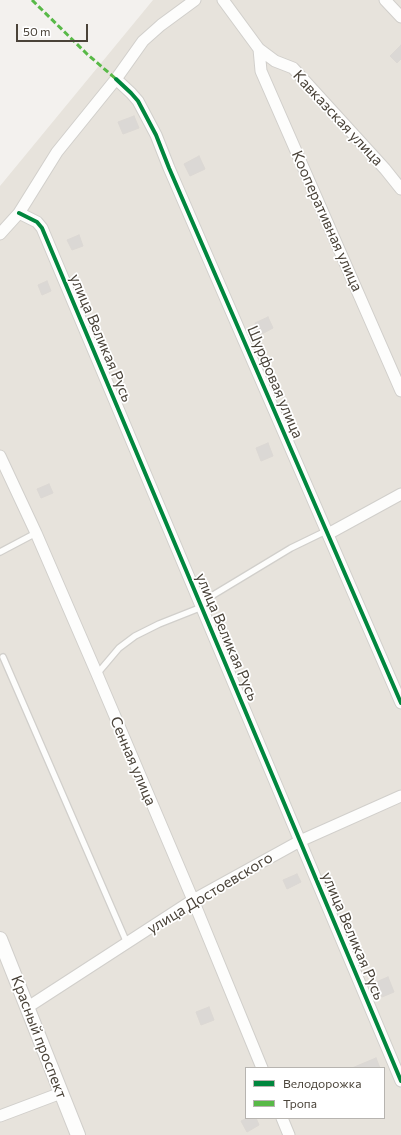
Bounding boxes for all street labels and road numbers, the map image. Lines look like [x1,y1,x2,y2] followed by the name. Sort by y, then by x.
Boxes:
[289,67,387,169] street label: Кавказская улица
[288,148,366,294] street label: Кооперативная улица
[66,271,136,405] street label: улица Великая Русь
[243,323,307,441] street label: Шурфовая улица
[192,570,262,704] street label: улица Великая Русь
[106,714,160,808] street label: Сенная улица
[144,848,276,938] street label: улица Достоевского
[318,869,388,1003] street label: улица Великая Русь
[7,973,71,1101] street label: Красный проспект

